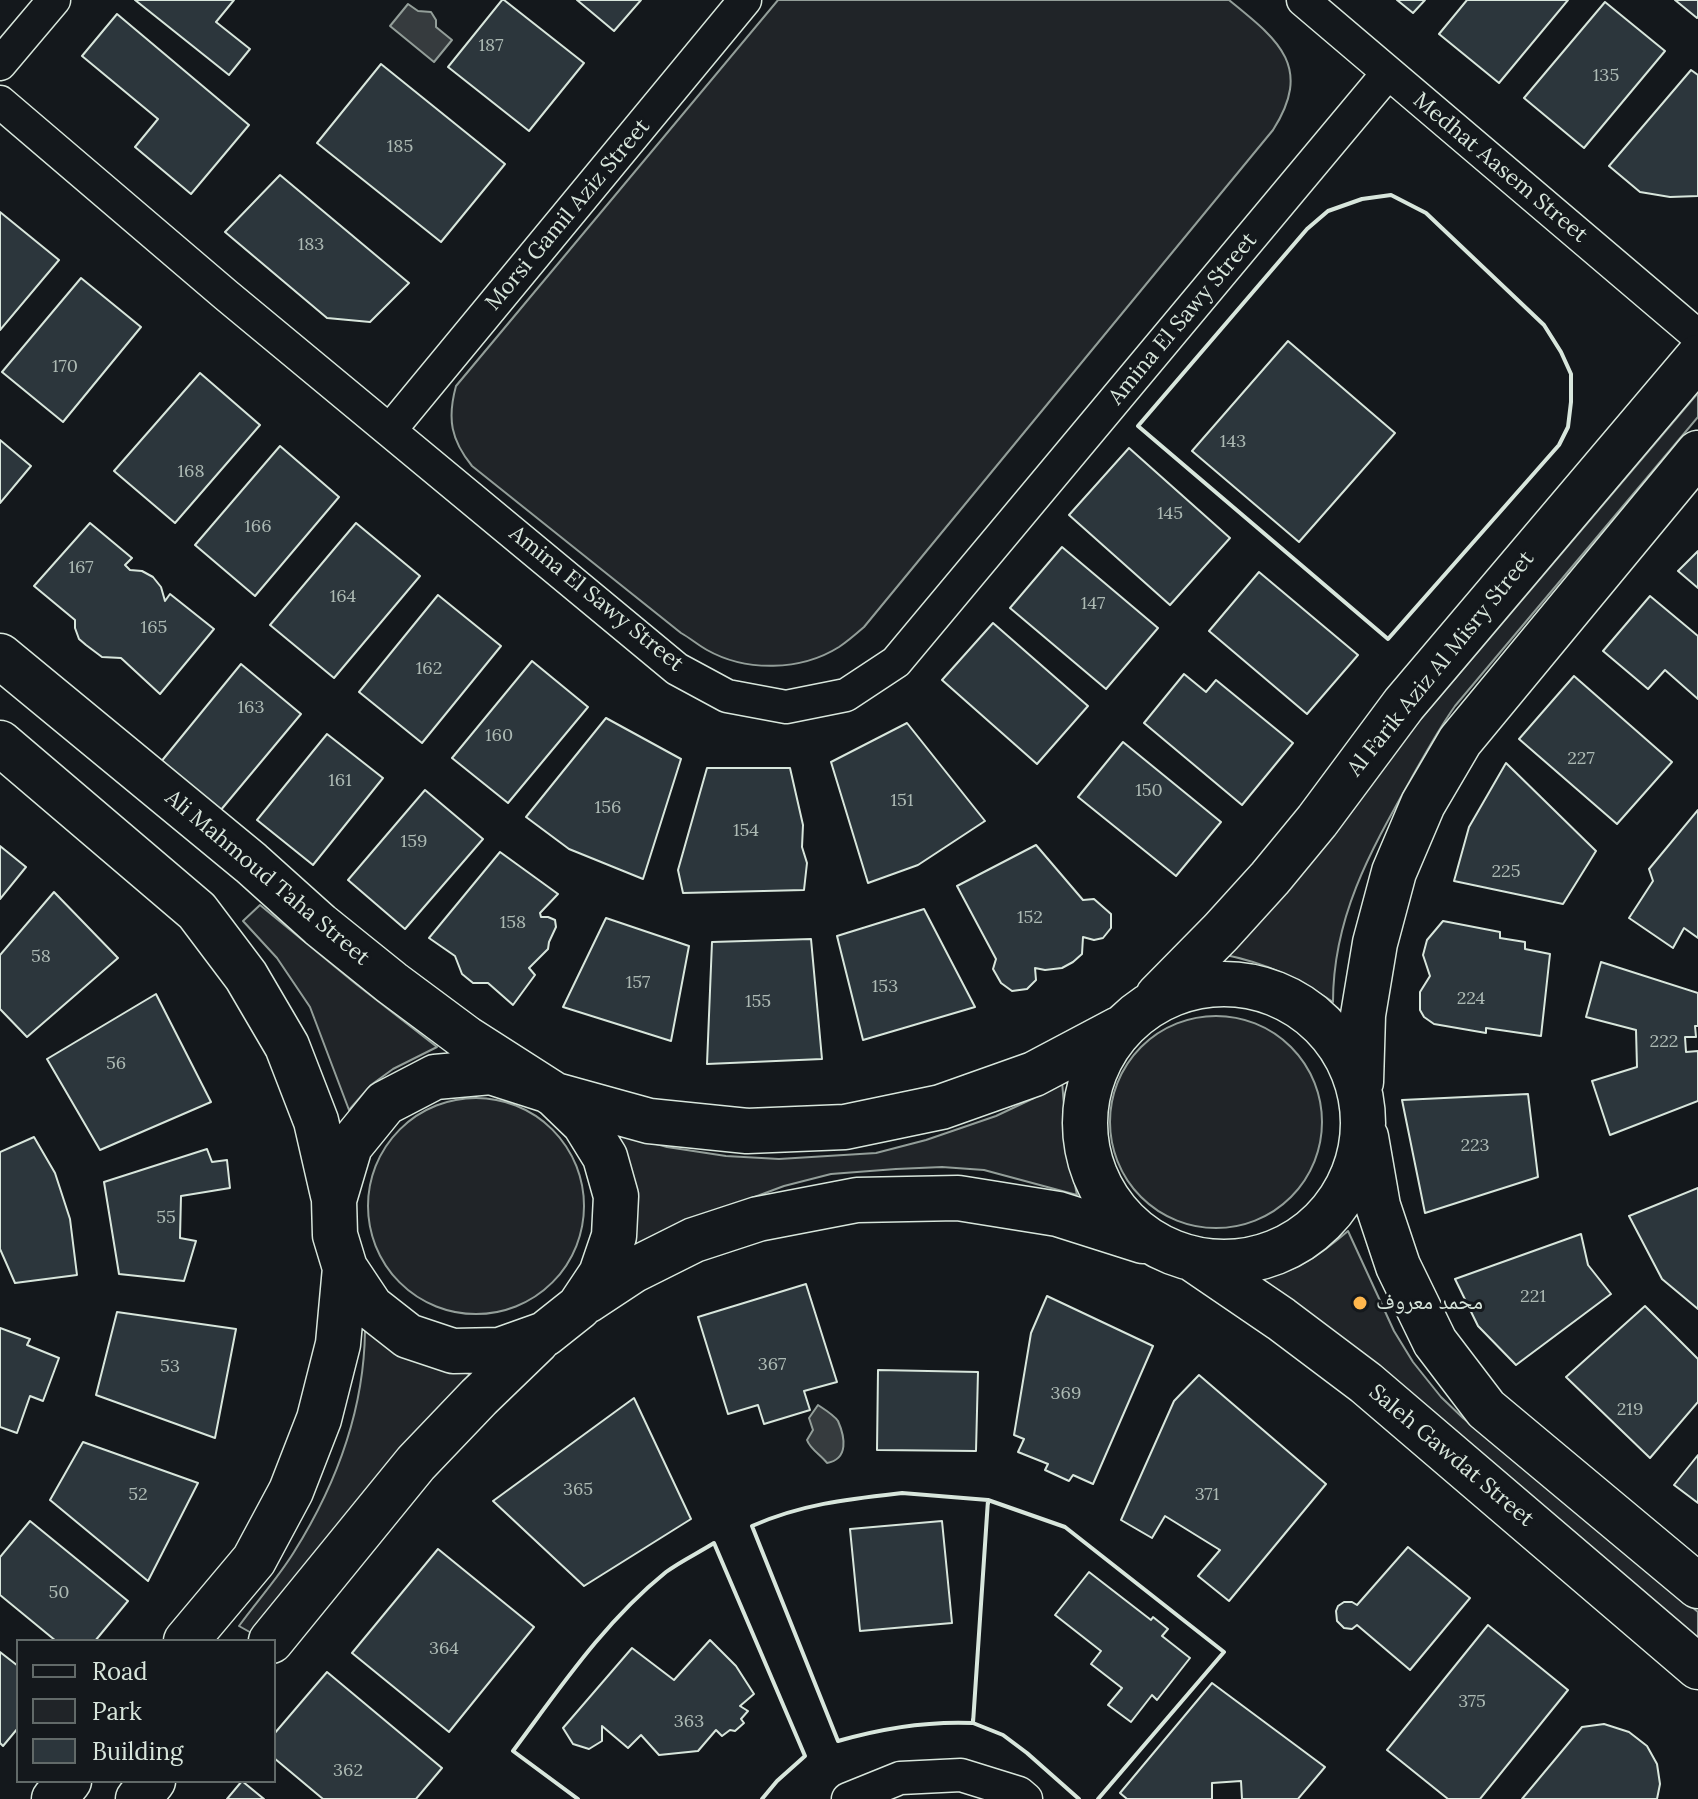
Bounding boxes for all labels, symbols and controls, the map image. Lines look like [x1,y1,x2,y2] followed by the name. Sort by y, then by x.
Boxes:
[479,35,503,57] house number: 187
[1593,65,1619,87] house number: 135
[1408,87,1592,249] street label: Medhat Aasem Street
[480,114,656,316] street label: Morsi Gamil Aziz Street
[387,136,413,158] house number: 185
[1103,228,1263,410] street label: Amina El Sawy Street
[298,234,324,256] house number: 183
[52,356,78,378] house number: 170
[1220,431,1246,453] house number: 143
[177,461,205,483] house number: 168
[1157,503,1183,525] house number: 145
[244,516,272,538] house number: 166
[504,521,688,677] street label: Amina El Sawy Street
[1342,546,1540,782] street label: Al Farik Aziz Al Misry Street
[68,557,94,579] house number: 167
[330,586,356,608] house number: 164
[1081,593,1105,615] house number: 147
[141,617,167,639] house number: 165
[416,658,442,680] house number: 162
[238,697,264,719] house number: 163
[485,725,513,747] house number: 160
[1567,748,1595,770] house number: 227
[328,770,352,792] house number: 161
[1135,780,1163,802] house number: 150
[159,785,375,971] street label: Ali Mahmoud Taha Street
[891,790,913,812] house number: 151
[595,797,621,819] house number: 156
[733,820,759,842] house number: 154
[401,831,427,853] house number: 159
[1491,861,1521,883] house number: 225
[1017,907,1043,929] house number: 152
[500,912,526,934] house number: 158
[31,946,51,968] house number: 58
[626,972,650,994] house number: 157
[872,976,898,998] house number: 153
[1457,988,1485,1010] house number: 224
[745,991,771,1013] house number: 155
[1650,1031,1678,1053] house number: 222
[106,1053,126,1075] house number: 56
[1460,1135,1490,1157] house number: 223
[156,1207,176,1229] house number: 55
[1520,1286,1546,1308] house number: 221
[1376,1290,1483,1316] place label: محمد معروف
[1351,1294,1369,1312] marker: محمد معروف
[758,1354,786,1376] house number: 367
[160,1356,180,1378] house number: 53
[1363,1379,1539,1533] street label: Saleh Gawdat Street
[1051,1383,1081,1405] house number: 369
[1617,1399,1643,1421] house number: 219
[563,1479,593,1501] house number: 365
[128,1484,148,1506] house number: 52
[1195,1484,1219,1506] house number: 371
[49,1582,69,1604] house number: 50
[429,1638,459,1660] house number: 364
[16,1639,276,1783] legend
[92,1656,148,1687] text: Road
[1458,1691,1486,1713] house number: 375
[92,1696,142,1727] text: Park
[674,1711,704,1733] house number: 363
[92,1736,183,1767] text: Building
[333,1760,363,1782] house number: 362

